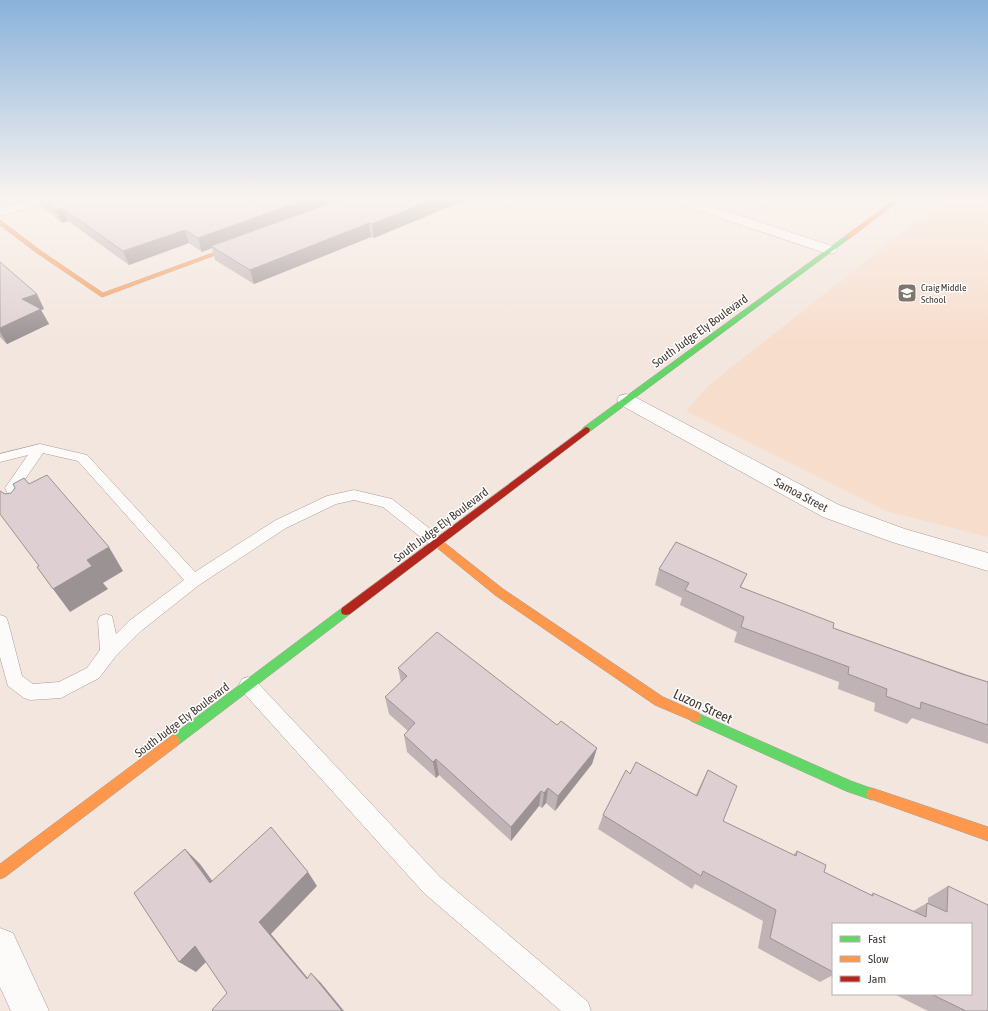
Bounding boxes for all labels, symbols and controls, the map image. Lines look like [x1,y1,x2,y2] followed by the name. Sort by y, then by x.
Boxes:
[896,282,918,304] school or university icon: Craig Middle School
[921,282,967,305] place label: Craig Middle School
[650,292,750,370] street label: South Judge Ely Boulevard
[772,475,831,515] street label: Samoa Street
[391,485,491,565] street label: South Judge Ely Boulevard
[132,680,232,760] street label: South Judge Ely Boulevard
[671,685,735,727] street label: Luzon Street
[832,923,972,995] legend
[868,932,886,946] text: Fast
[868,952,889,966] text: Slow
[868,972,886,986] text: Jam

